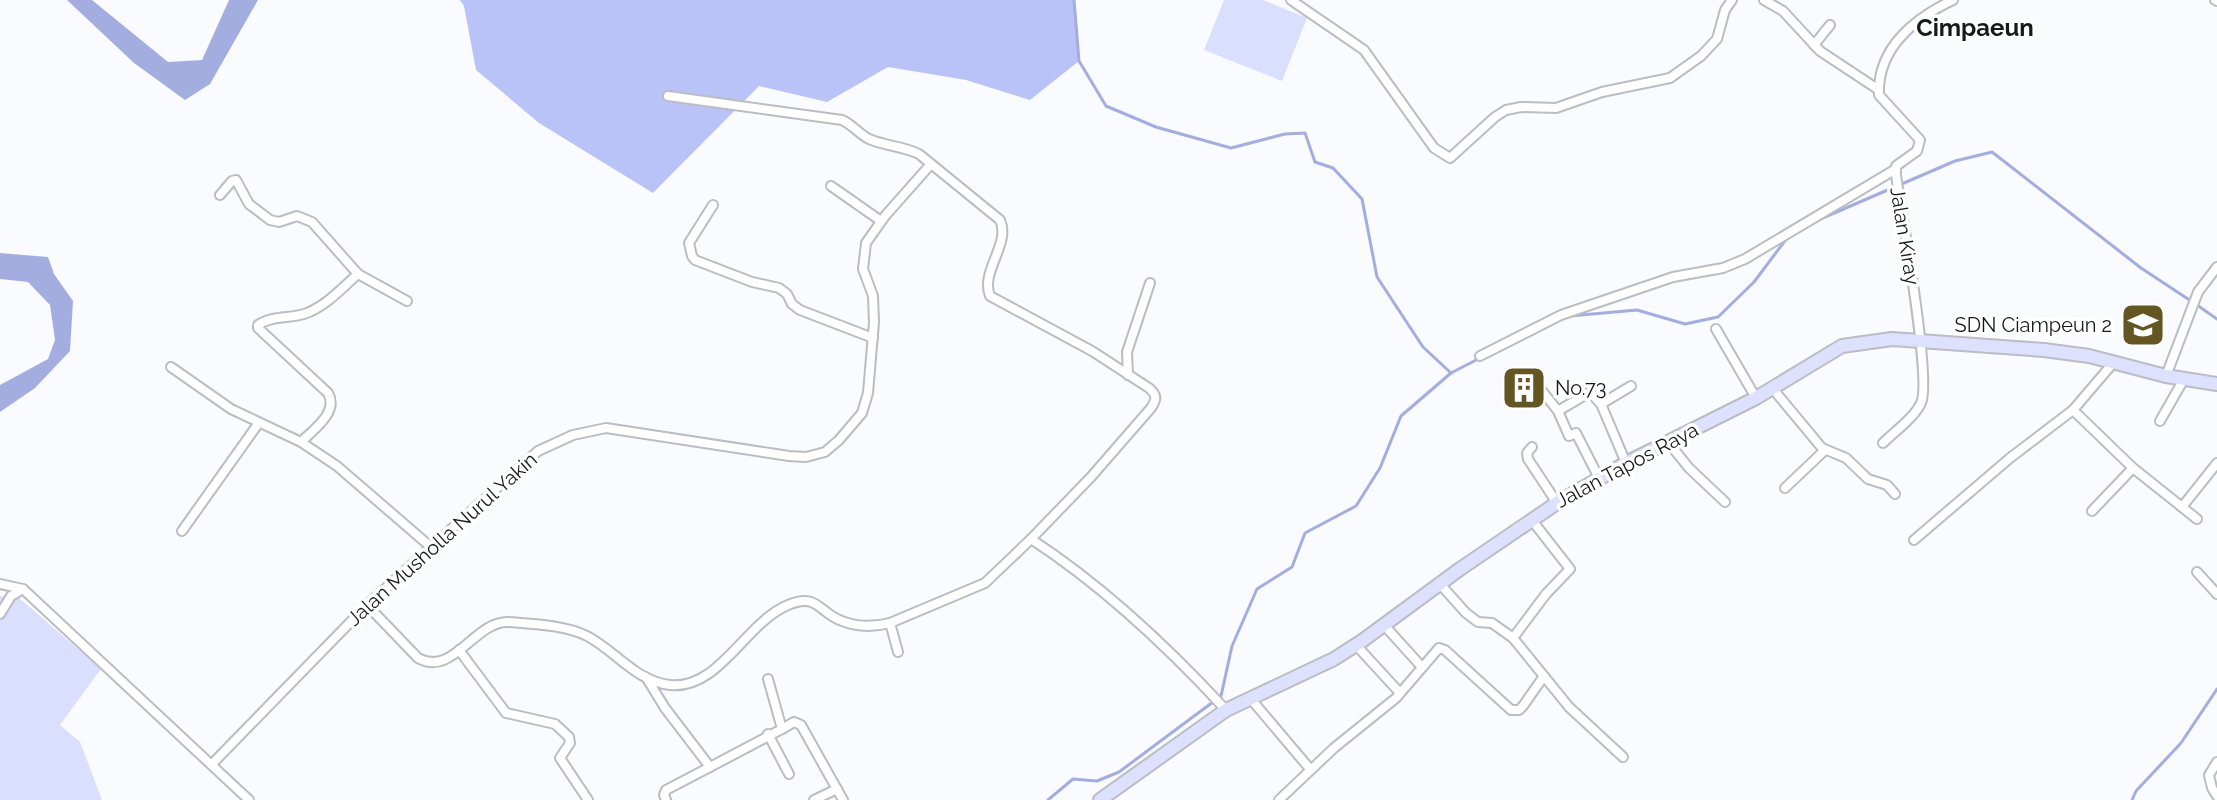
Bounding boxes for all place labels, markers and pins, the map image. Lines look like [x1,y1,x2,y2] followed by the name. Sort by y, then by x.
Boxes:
[2119,301,2167,349] school or university icon: SDN Ciampeun 2
[1955,313,2112,337] place label: SDN Ciampeun 2
[1500,364,1548,412] building icon: No.73
[1555,376,1606,400] place label: No.73

